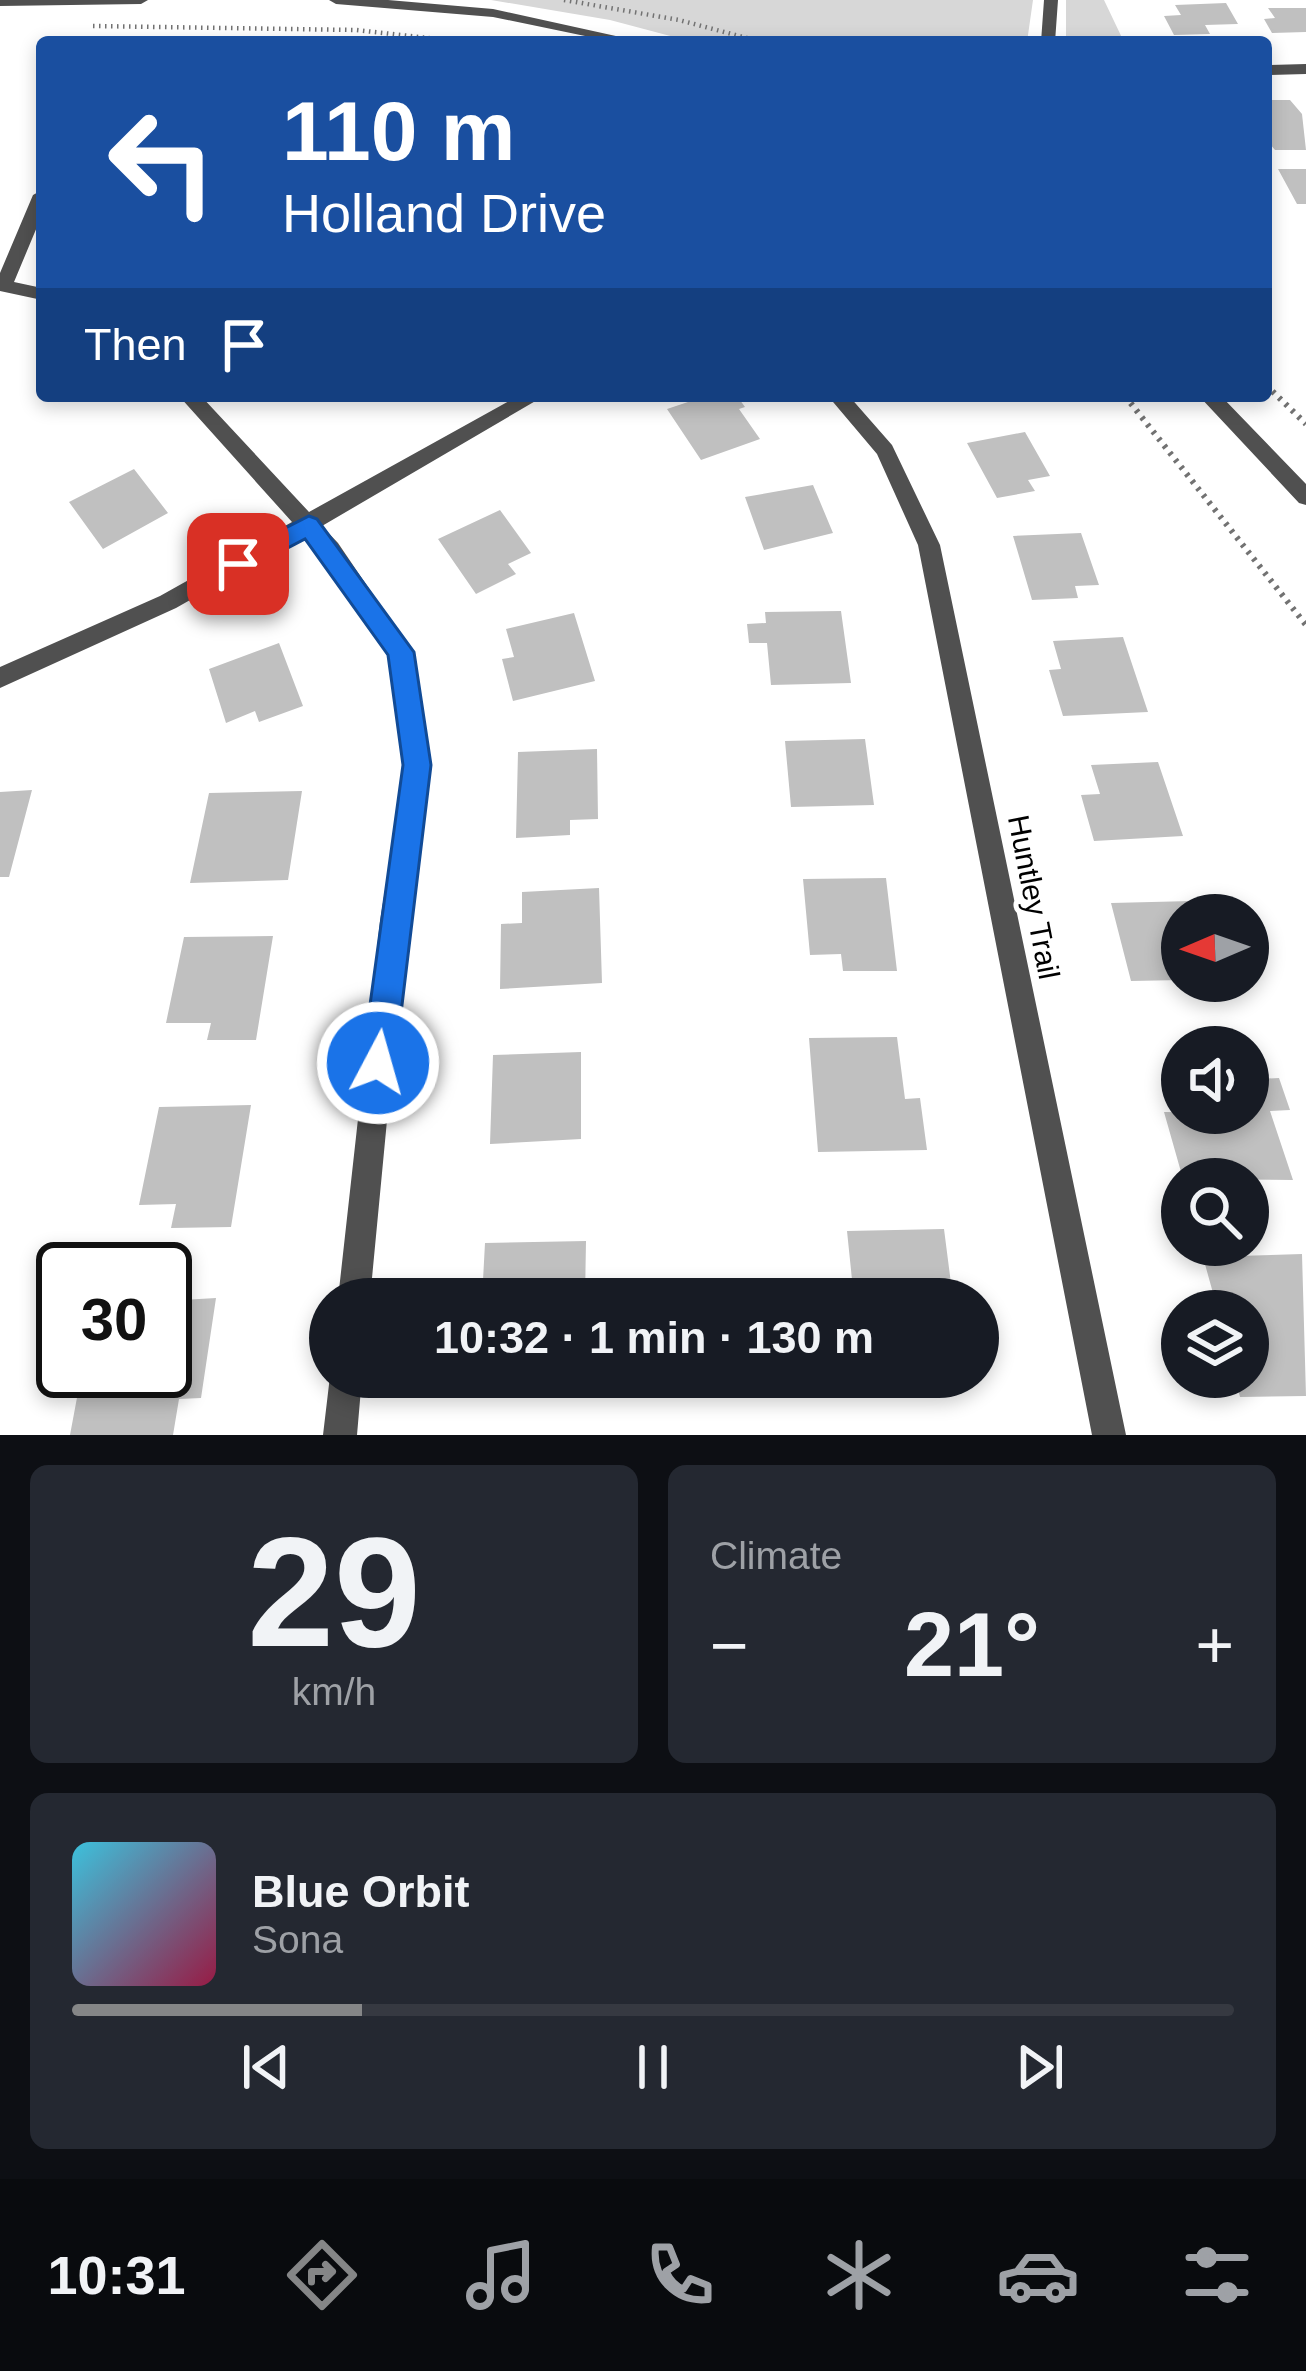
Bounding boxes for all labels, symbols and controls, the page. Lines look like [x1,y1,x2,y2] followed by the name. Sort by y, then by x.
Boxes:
[84,84,240,240] icon: left
[282,84,516,178] text: 110 m
[282,183,606,243] text: Holland Drive
[211,312,277,378] icon: arrive
[84,319,187,370] text: Then
[187,513,289,615] pin
[205,531,271,597] icon: arrive
[1002,812,1066,982] street label: Huntley Trail
[1161,894,1269,1002] north arrow
[1161,894,1269,1398] map controls
[315,1000,441,1126] position arrow
[1161,1026,1269,1134] button: sound
[1161,1158,1269,1266] button: search
[36,1242,192,1398] speed limit sign: 30
[1161,1290,1269,1398] button: layers
[434,1312,874,1363] text: 10:32 · 1 min · 130 m
[247,1505,421,1679] text: 29
[710,1534,842,1577] text: Climate
[904,1595,1040,1695] text: 21°
[710,1608,749,1682] text: −
[1195,1608,1234,1682] text: +
[292,1670,376,1713] text: km/h
[252,1866,470,1917] text: Blue Orbit
[252,1918,343,1961] text: Sona
[233,2034,299,2100] icon: previous
[620,2034,686,2100] icon: pause
[1007,2034,1073,2100] icon: next
[280,2233,364,2317] icon: directions
[459,2233,543,2317] icon: music
[638,2233,722,2317] icon: phone
[817,2233,901,2317] icon: climate
[996,2233,1080,2317] icon: car
[1175,2233,1259,2317] icon: filters
[47,2245,186,2305] text: 10:31

